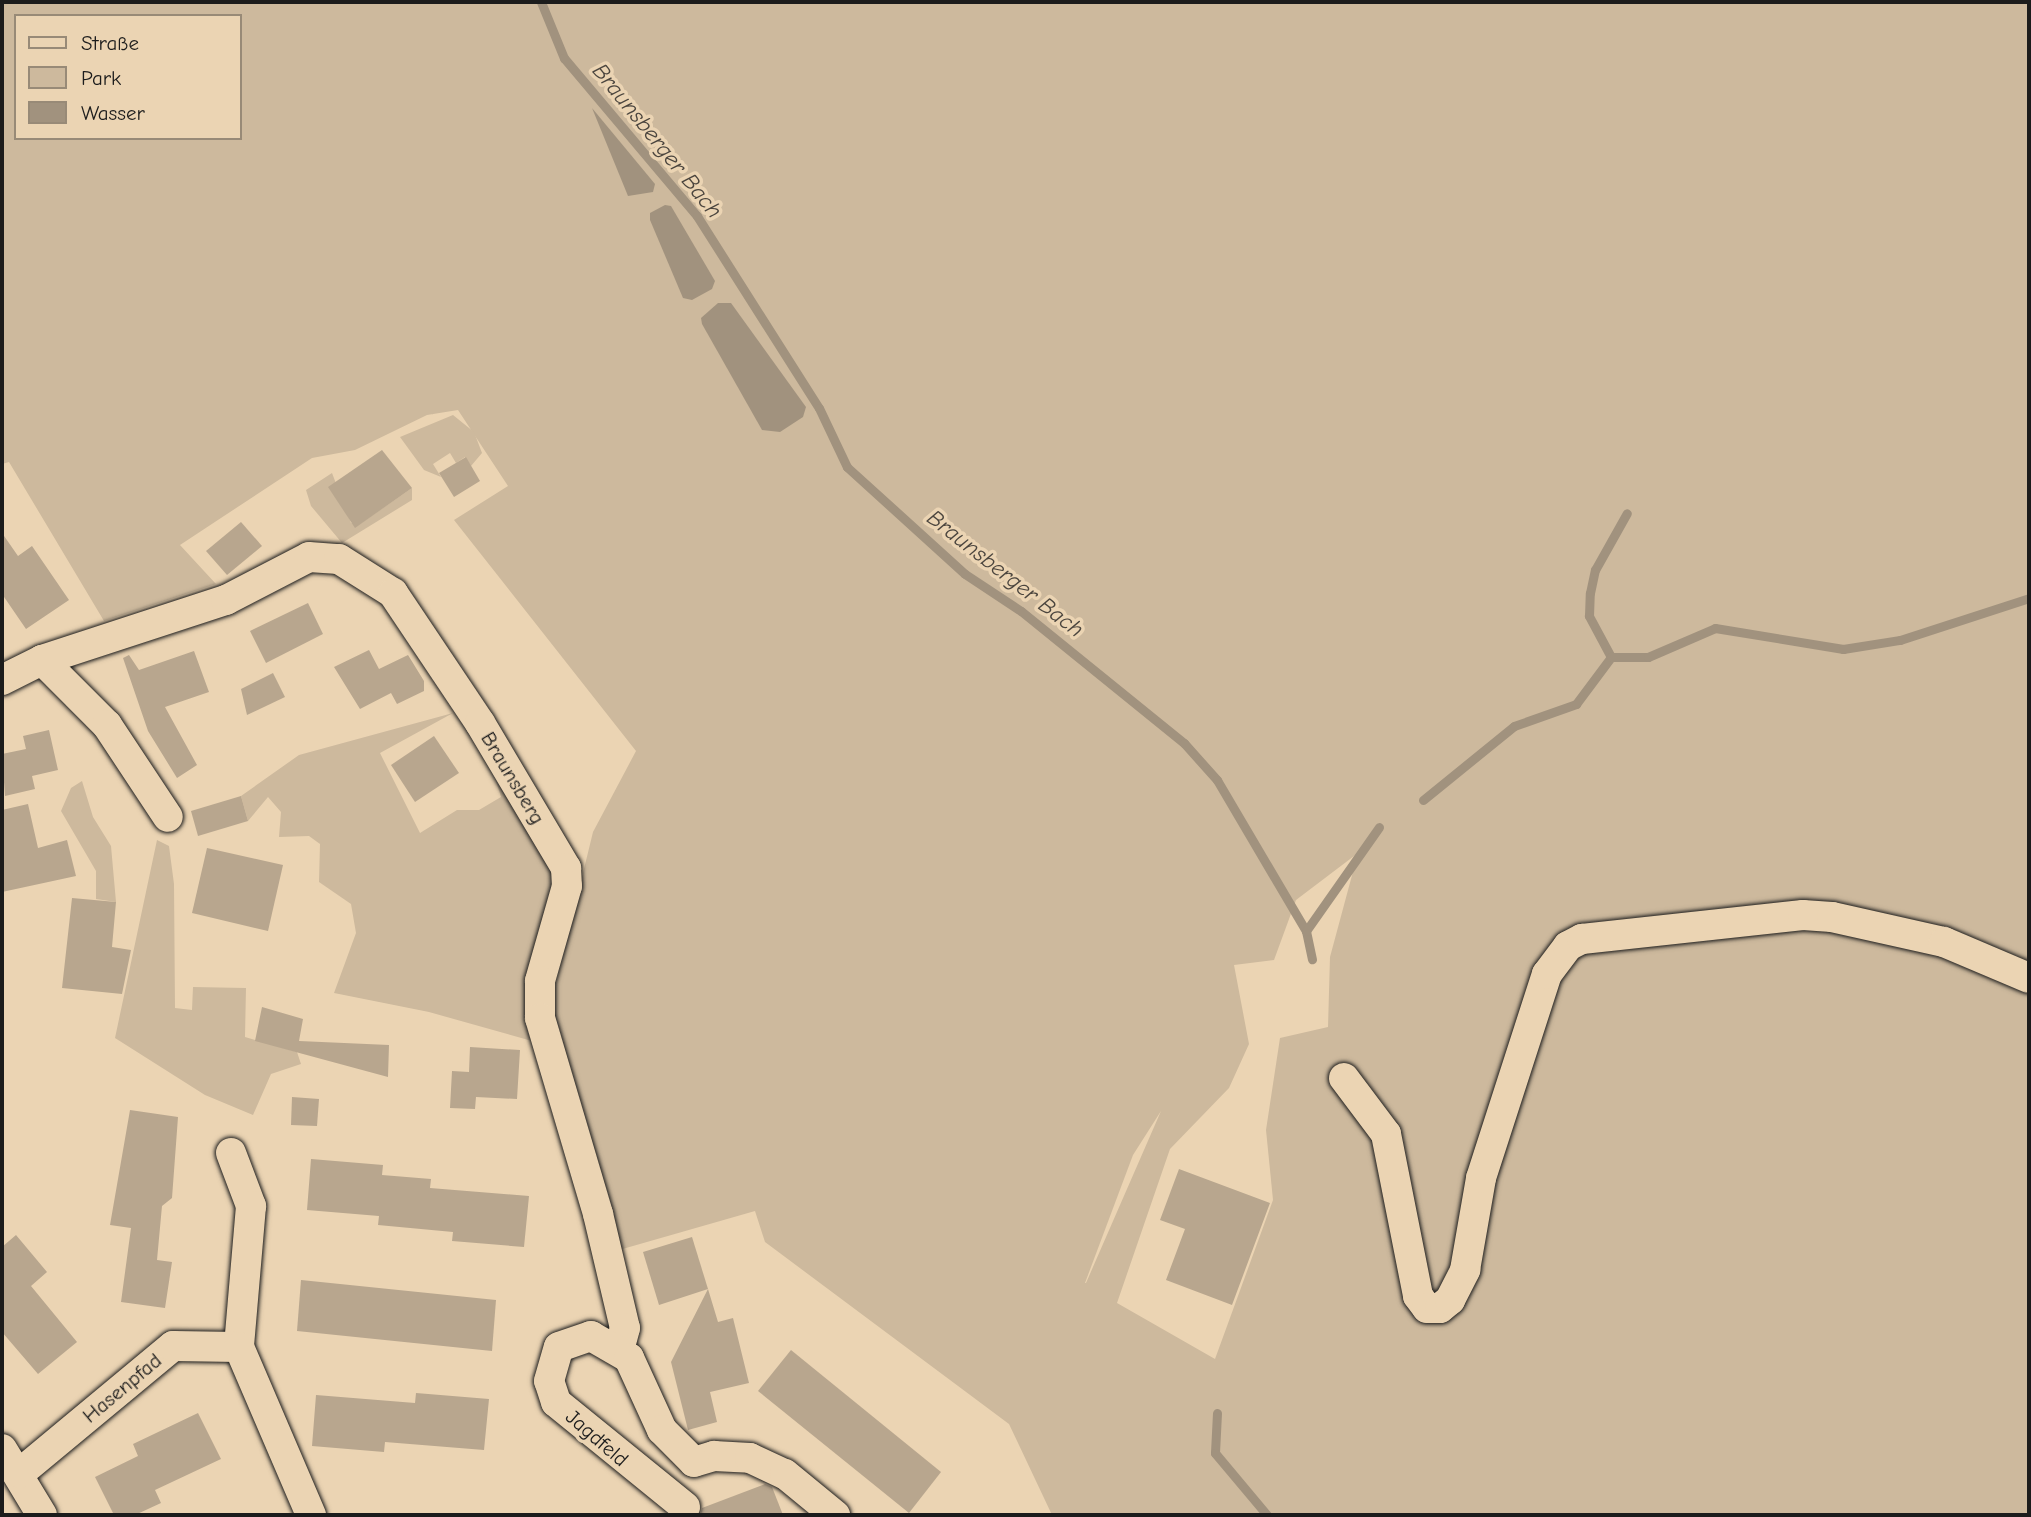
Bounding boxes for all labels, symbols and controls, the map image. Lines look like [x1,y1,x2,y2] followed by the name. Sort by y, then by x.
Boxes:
[14,14,242,140] legend
[81,31,139,55] text: Straße
[586,58,728,224] water label: Braunsberger Bach
[81,66,121,90] text: Park
[81,101,145,125] text: Wasser
[921,504,1089,644] water label: Braunsberger Bach
[476,727,550,829] street label: Braunsberg
[77,1348,167,1428] street label: Hasenpfad
[561,1404,633,1472] street label: Jagdfeld

